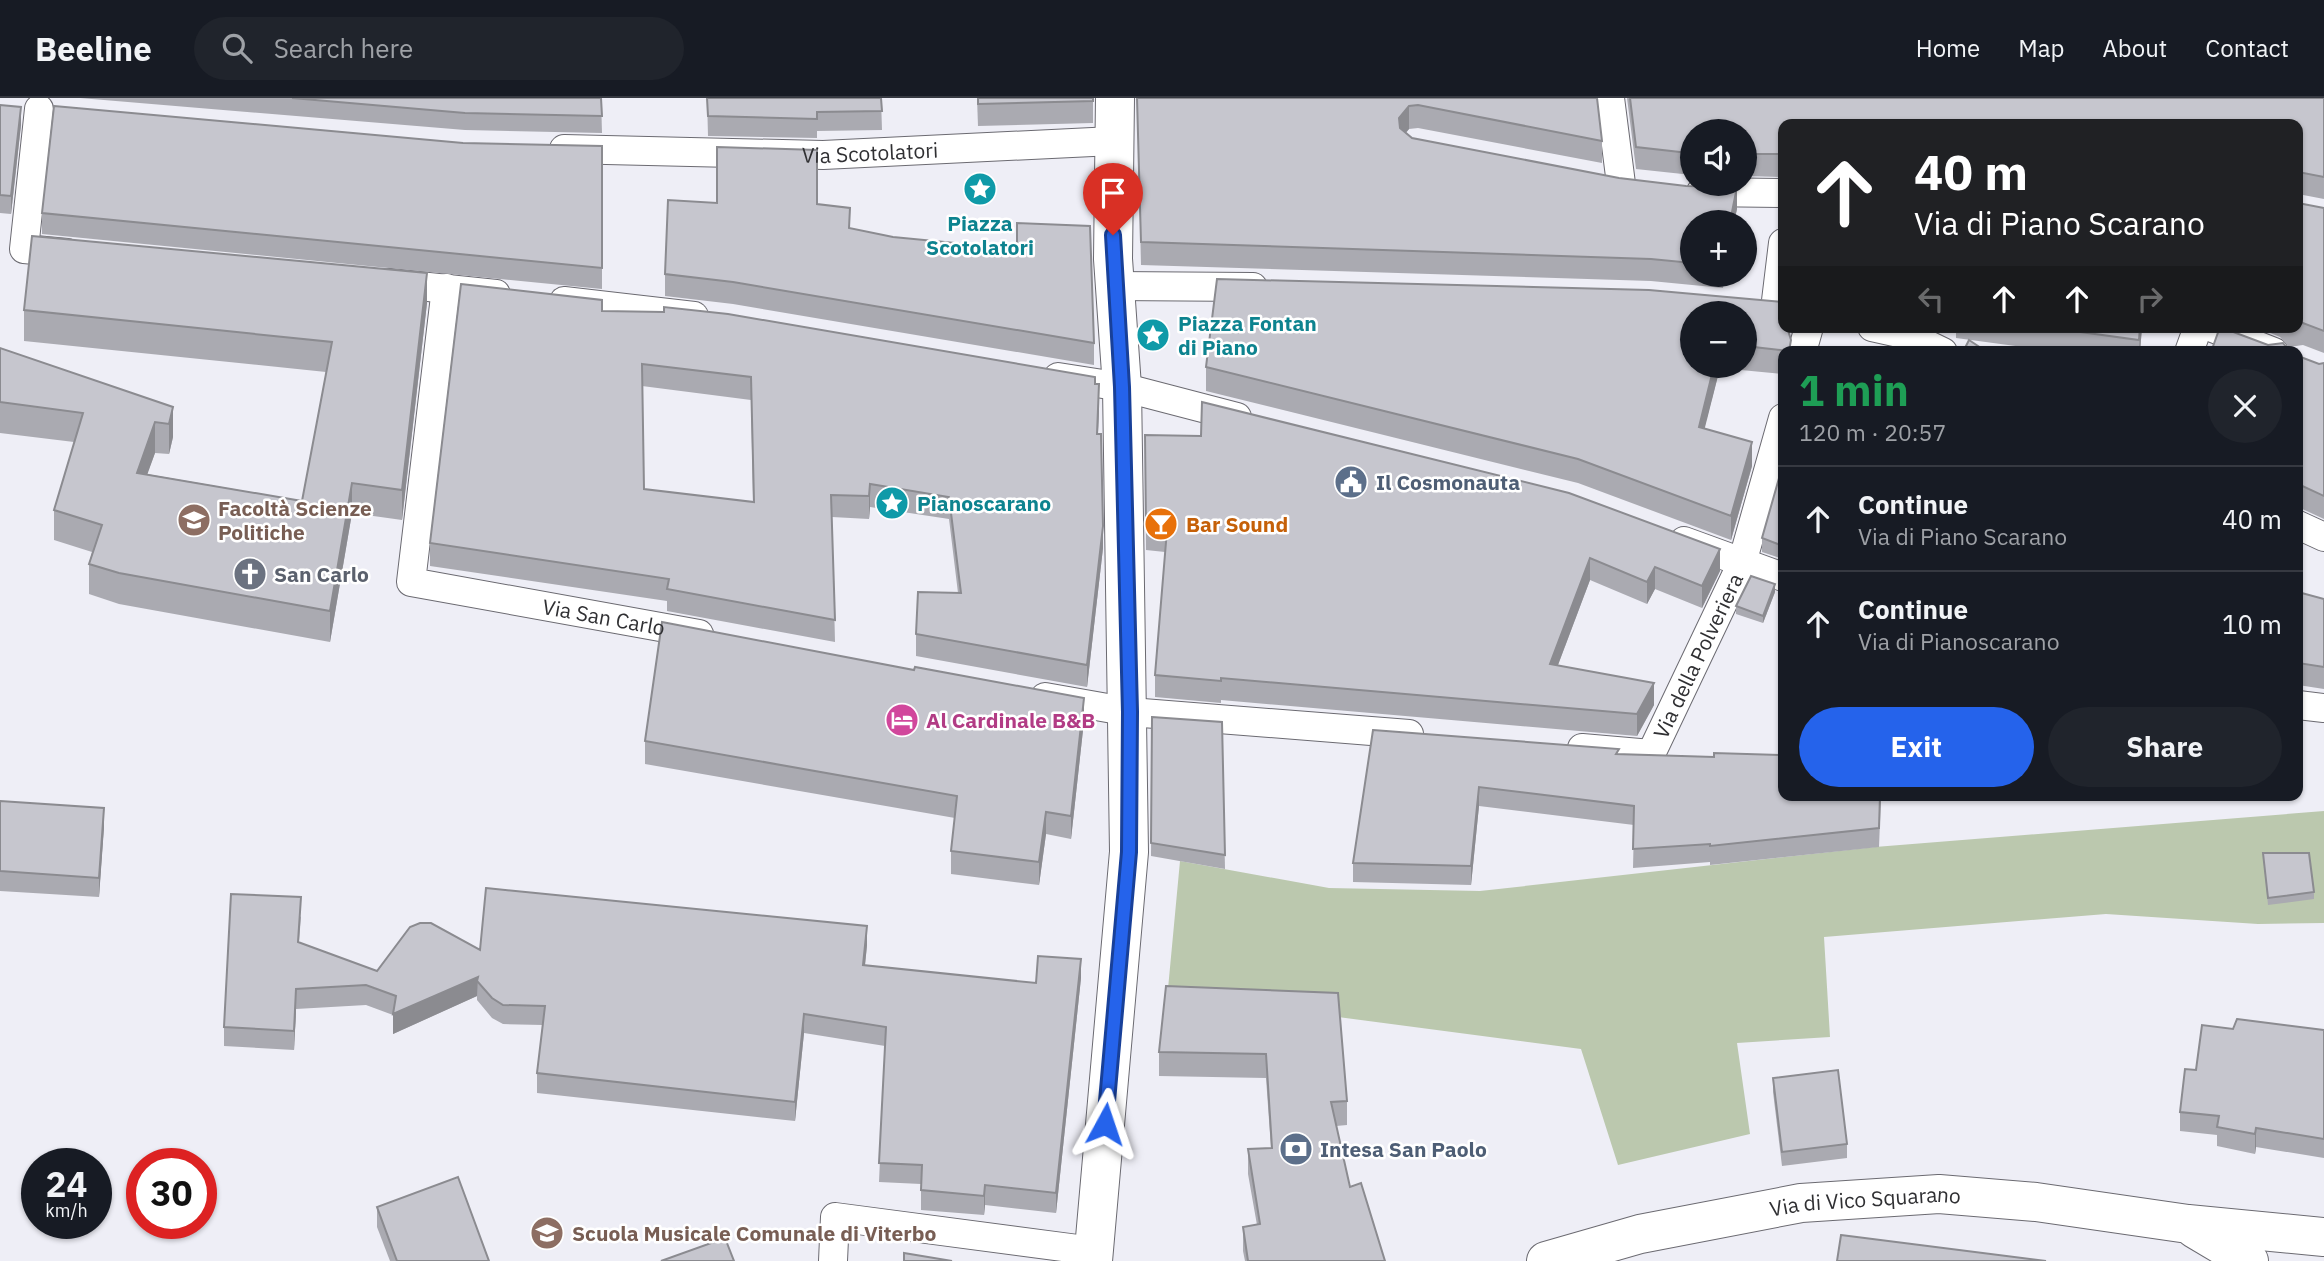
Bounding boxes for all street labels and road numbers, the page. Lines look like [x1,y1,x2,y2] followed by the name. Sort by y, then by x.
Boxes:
[801,135,939,169] street label: Via Scotolatori
[1646,569,1749,743] street label: Via della Polveriera
[540,592,667,642] street label: Via San Carlo
[1767,1180,1962,1223] street label: Via di Vico Squarano

